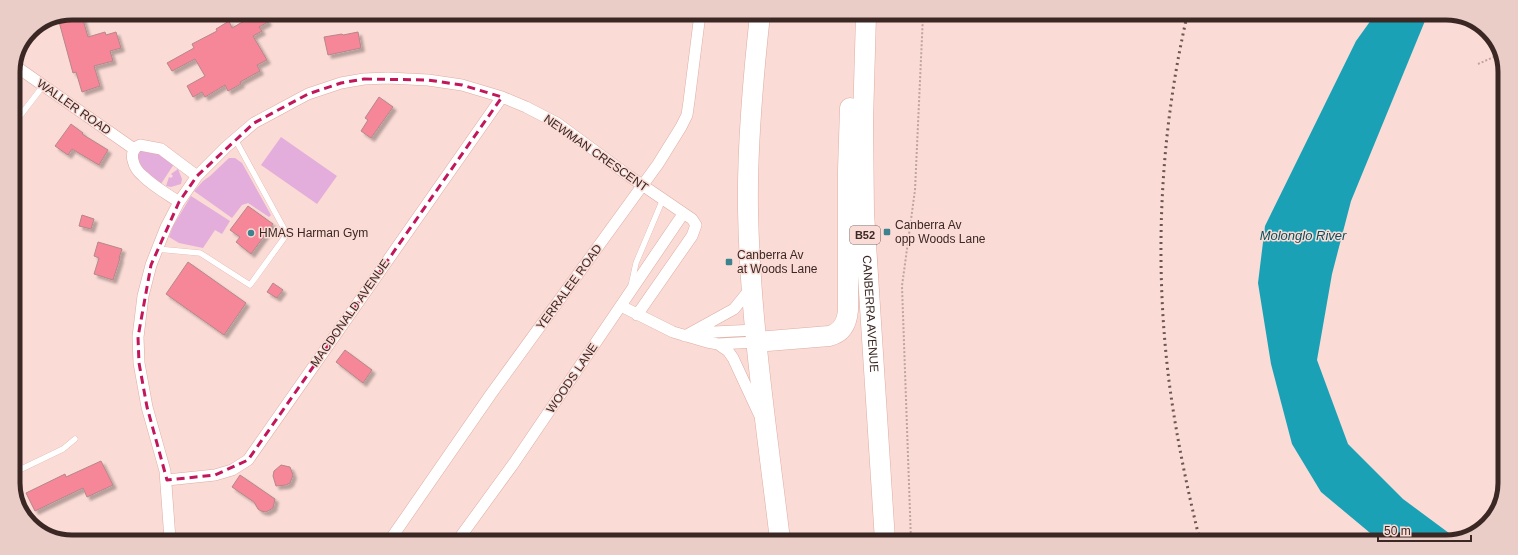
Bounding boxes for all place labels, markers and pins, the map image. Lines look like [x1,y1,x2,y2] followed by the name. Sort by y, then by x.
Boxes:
[895,218,986,246] place label: Canberra Av opp Woods Lane
[259,226,368,240] place label: HMAS Harman Gym
[882,227,892,237] marker: Canberra Av opp Woods Lane
[246,228,256,238] marker: HMAS Harman Gym
[737,248,818,276] place label: Canberra Av at Woods Lane
[724,257,734,267] marker: Canberra Av at Woods Lane

